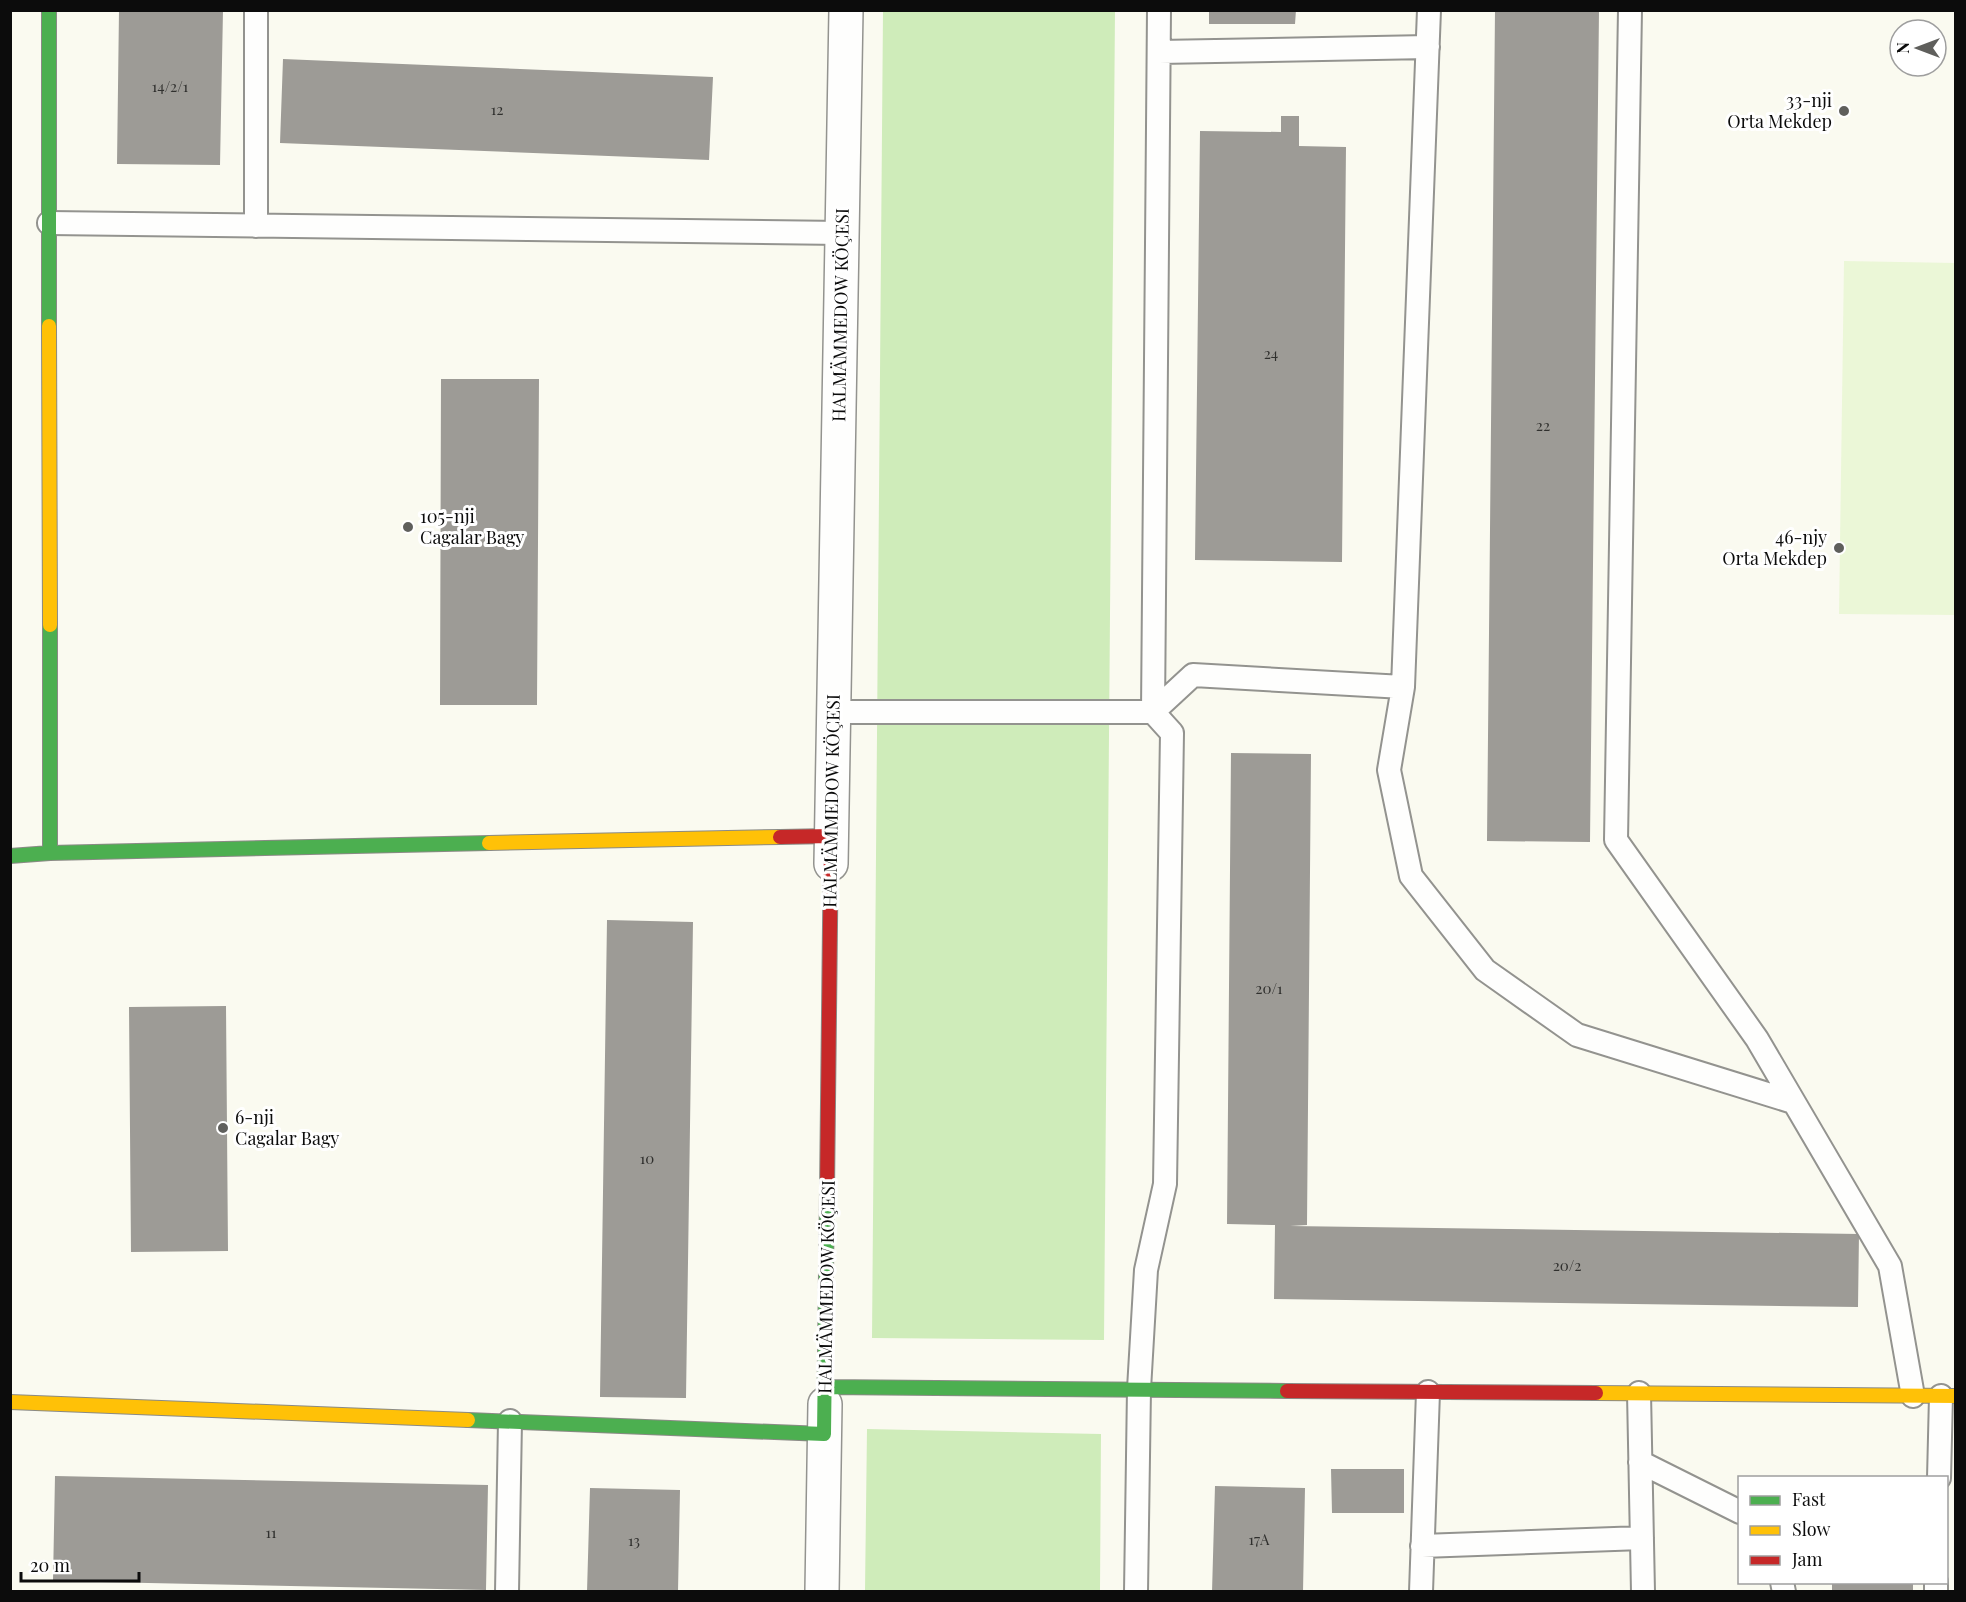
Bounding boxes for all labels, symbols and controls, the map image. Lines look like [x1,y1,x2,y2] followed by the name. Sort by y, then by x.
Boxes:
[1888,18,1948,78] north arrow
[1892,42,1913,54] text: N
[152,76,189,96] house number: 14/2/1
[1727,88,1832,133] place label: 33-nji Orta Mekdep
[491,99,503,119] house number: 12
[1837,104,1851,118] marker: 33-nji Orta Mekdep
[826,208,854,422] street label: HALMÄMMEDOW KÖÇESI
[1264,343,1278,363] house number: 24
[1536,415,1550,435] house number: 22
[420,504,524,549] place label: 105-nji Cagalar Bagy
[401,520,415,534] marker: 105-nji Cagalar Bagy
[1722,525,1827,570] place label: 46-njy Orta Mekdep
[1832,541,1846,555] marker: 46-njy Orta Mekdep
[817,694,845,908] street label: HALMÄMMEDOW KÖÇESI
[1255,978,1283,998] house number: 20/1
[235,1105,339,1150] place label: 6-nji Cagalar Bagy
[216,1121,230,1135] marker: 6-nji Cagalar Bagy
[640,1148,654,1168] house number: 10
[812,1180,840,1394] street label: HALMÄMMEDOW KÖÇESI
[1553,1255,1581,1275] house number: 20/2
[1738,1476,1948,1584] legend
[1792,1487,1826,1511] text: Fast
[1792,1517,1830,1541] text: Slow
[265,1522,277,1542] house number: 11
[1248,1529,1270,1549] house number: 17A
[628,1530,640,1550] house number: 13
[21,1545,140,1583] scale bar
[1791,1547,1822,1571] text: Jam
[30,1553,70,1577] text: 20 m

